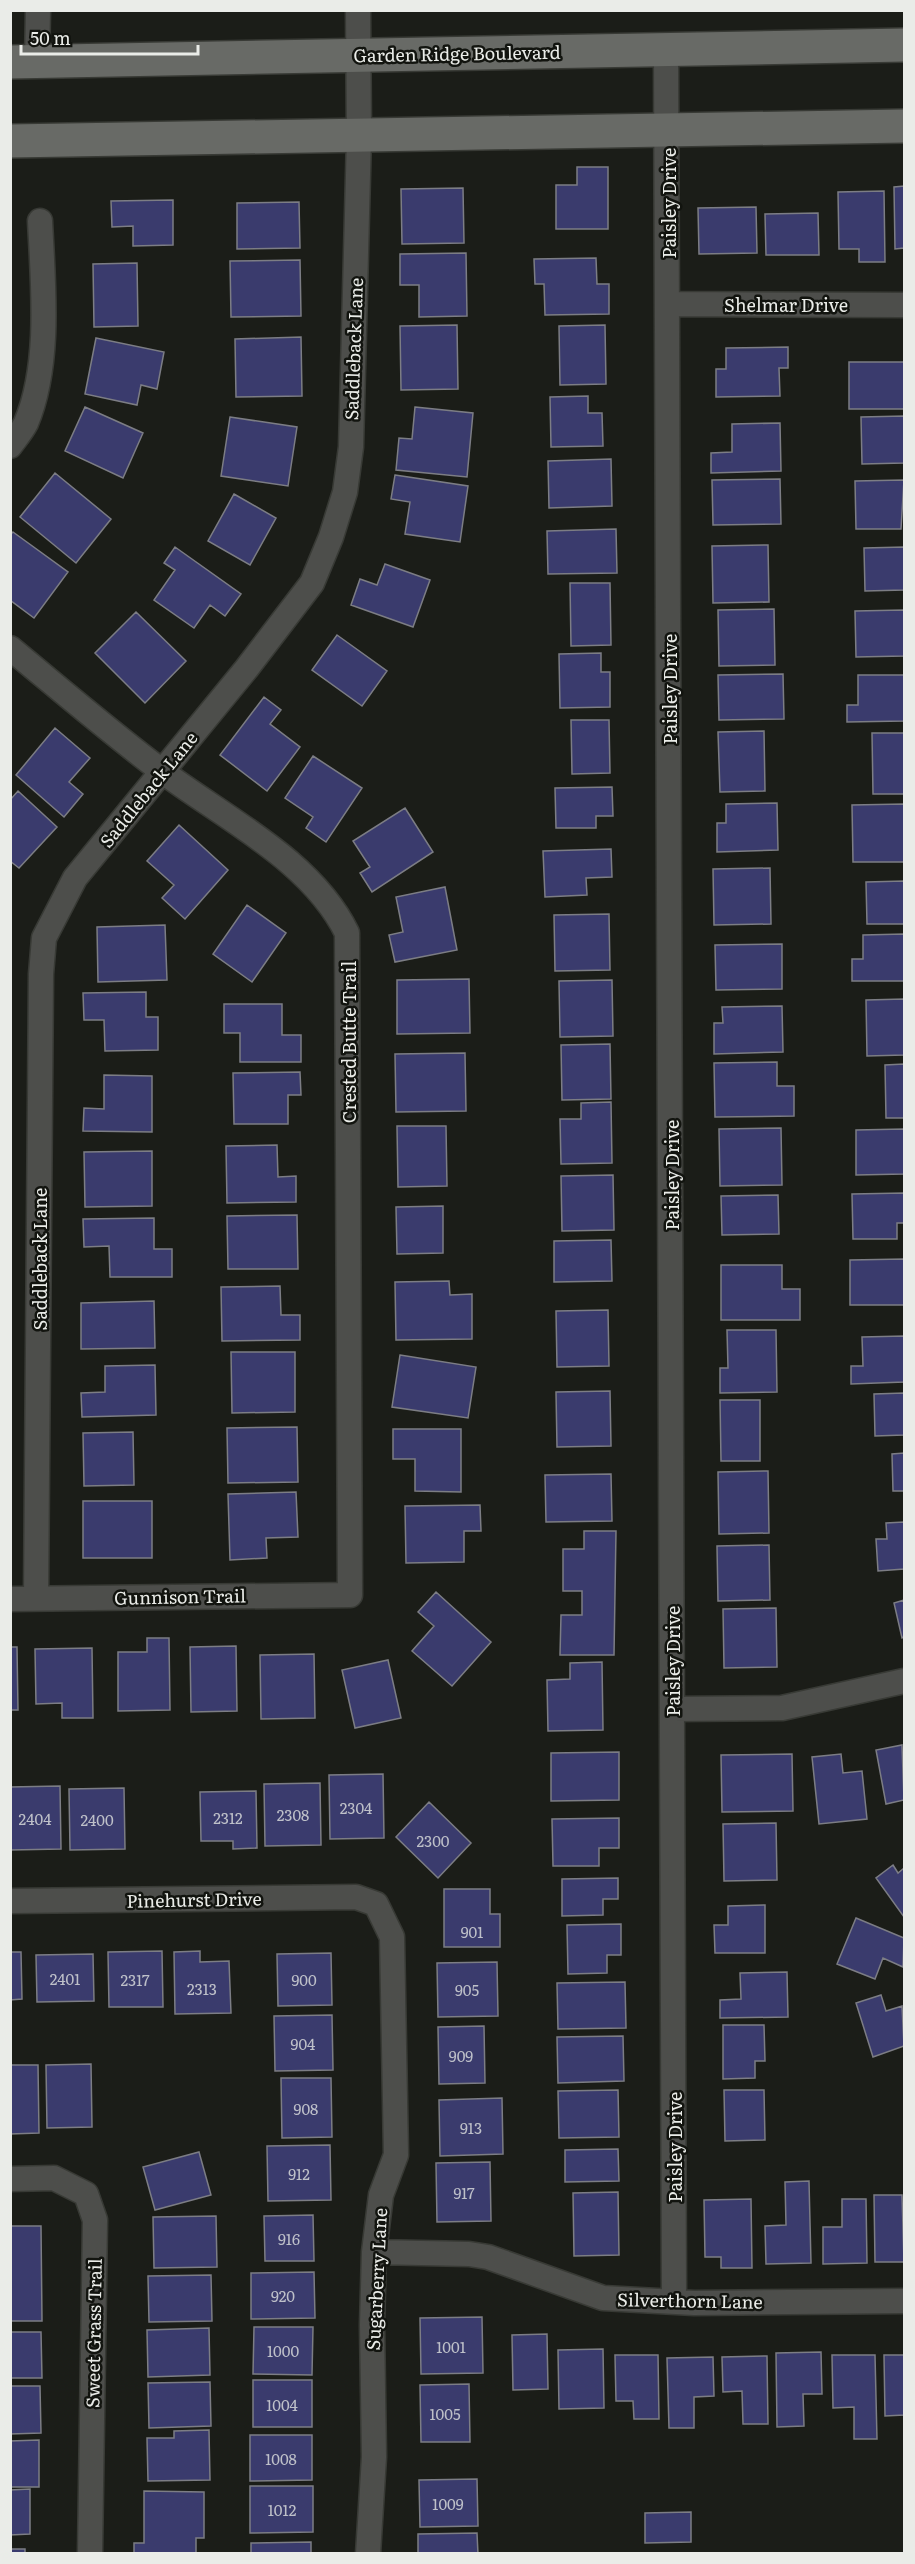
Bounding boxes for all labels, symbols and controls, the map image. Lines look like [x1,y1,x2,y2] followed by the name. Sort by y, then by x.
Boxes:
[21,18,198,56] scale bar
[30,24,71,51] text: 50 m
[353,38,561,68] street label: Garden Ridge Boulevard
[655,148,682,258] street label: Paisley Drive
[337,277,369,421] street label: Saddleback Lane
[724,291,848,318] street label: Shelmar Drive
[656,634,683,744] street label: Paisley Drive
[93,725,203,853] street label: Saddleback Lane
[335,961,362,1123] street label: Crested Butte Trail
[658,1120,685,1230] street label: Paisley Drive
[26,1188,53,1330] street label: Saddleback Lane
[114,1581,246,1611] street label: Gunnison Trail
[659,1606,686,1716] street label: Paisley Drive
[340,1796,372,1819] house number: 2304
[277,1803,309,1826] house number: 2308
[213,1806,243,1829] house number: 2312
[19,1807,51,1830] house number: 2404
[80,1808,114,1831] house number: 2400
[416,1829,450,1852] house number: 2300
[126,1884,262,1914] street label: Pinehurst Drive
[461,1920,483,1943] house number: 901
[50,1967,80,1990] house number: 2401
[121,1968,150,1991] house number: 2317
[291,1968,317,1991] house number: 900
[187,1977,217,2000] house number: 2313
[455,1978,479,2001] house number: 905
[291,2032,315,2055] house number: 904
[449,2044,473,2067] house number: 909
[661,2092,688,2202] street label: Paisley Drive
[294,2097,318,2120] house number: 908
[460,2116,482,2139] house number: 913
[288,2162,310,2185] house number: 912
[453,2181,475,2204] house number: 917
[359,2207,393,2351] street label: Sugarberry Lane
[278,2227,300,2250] house number: 916
[78,2258,108,2408] street label: Sweet Grass Trail
[271,2284,295,2307] house number: 920
[617,2285,763,2315] street label: Silverthorn Lane
[436,2335,466,2358] house number: 1001
[267,2339,299,2362] house number: 1000
[266,2393,298,2416] house number: 1004
[429,2402,461,2425] house number: 1005
[265,2447,297,2470] house number: 1008
[432,2492,464,2515] house number: 1009
[268,2498,297,2521] house number: 1012

